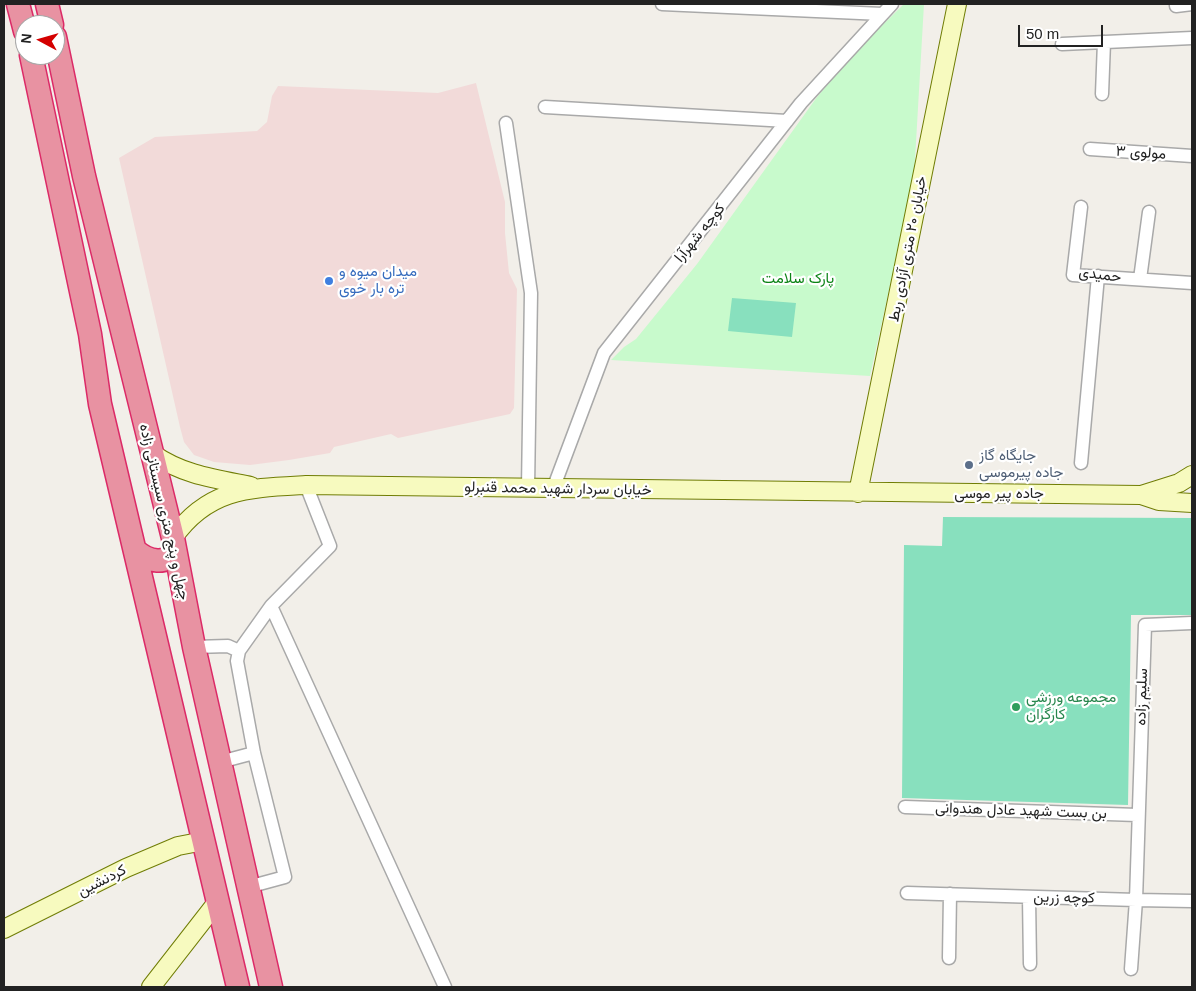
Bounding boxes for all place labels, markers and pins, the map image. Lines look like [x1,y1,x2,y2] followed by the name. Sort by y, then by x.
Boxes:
[339,263,417,298] place label: میدان میوه و تره بار خوی
[323,275,335,287] marker: میدان میوه و تره بار خوی
[979,447,1063,482] place label: جایگاه گاز جاده پیرموسی
[963,459,975,471] marker: جایگاه گاز جاده پیرموسی
[1026,689,1116,724] place label: مجموعه ورزشی کارگران
[1010,701,1022,713] marker: مجموعه ورزشی کارگران

